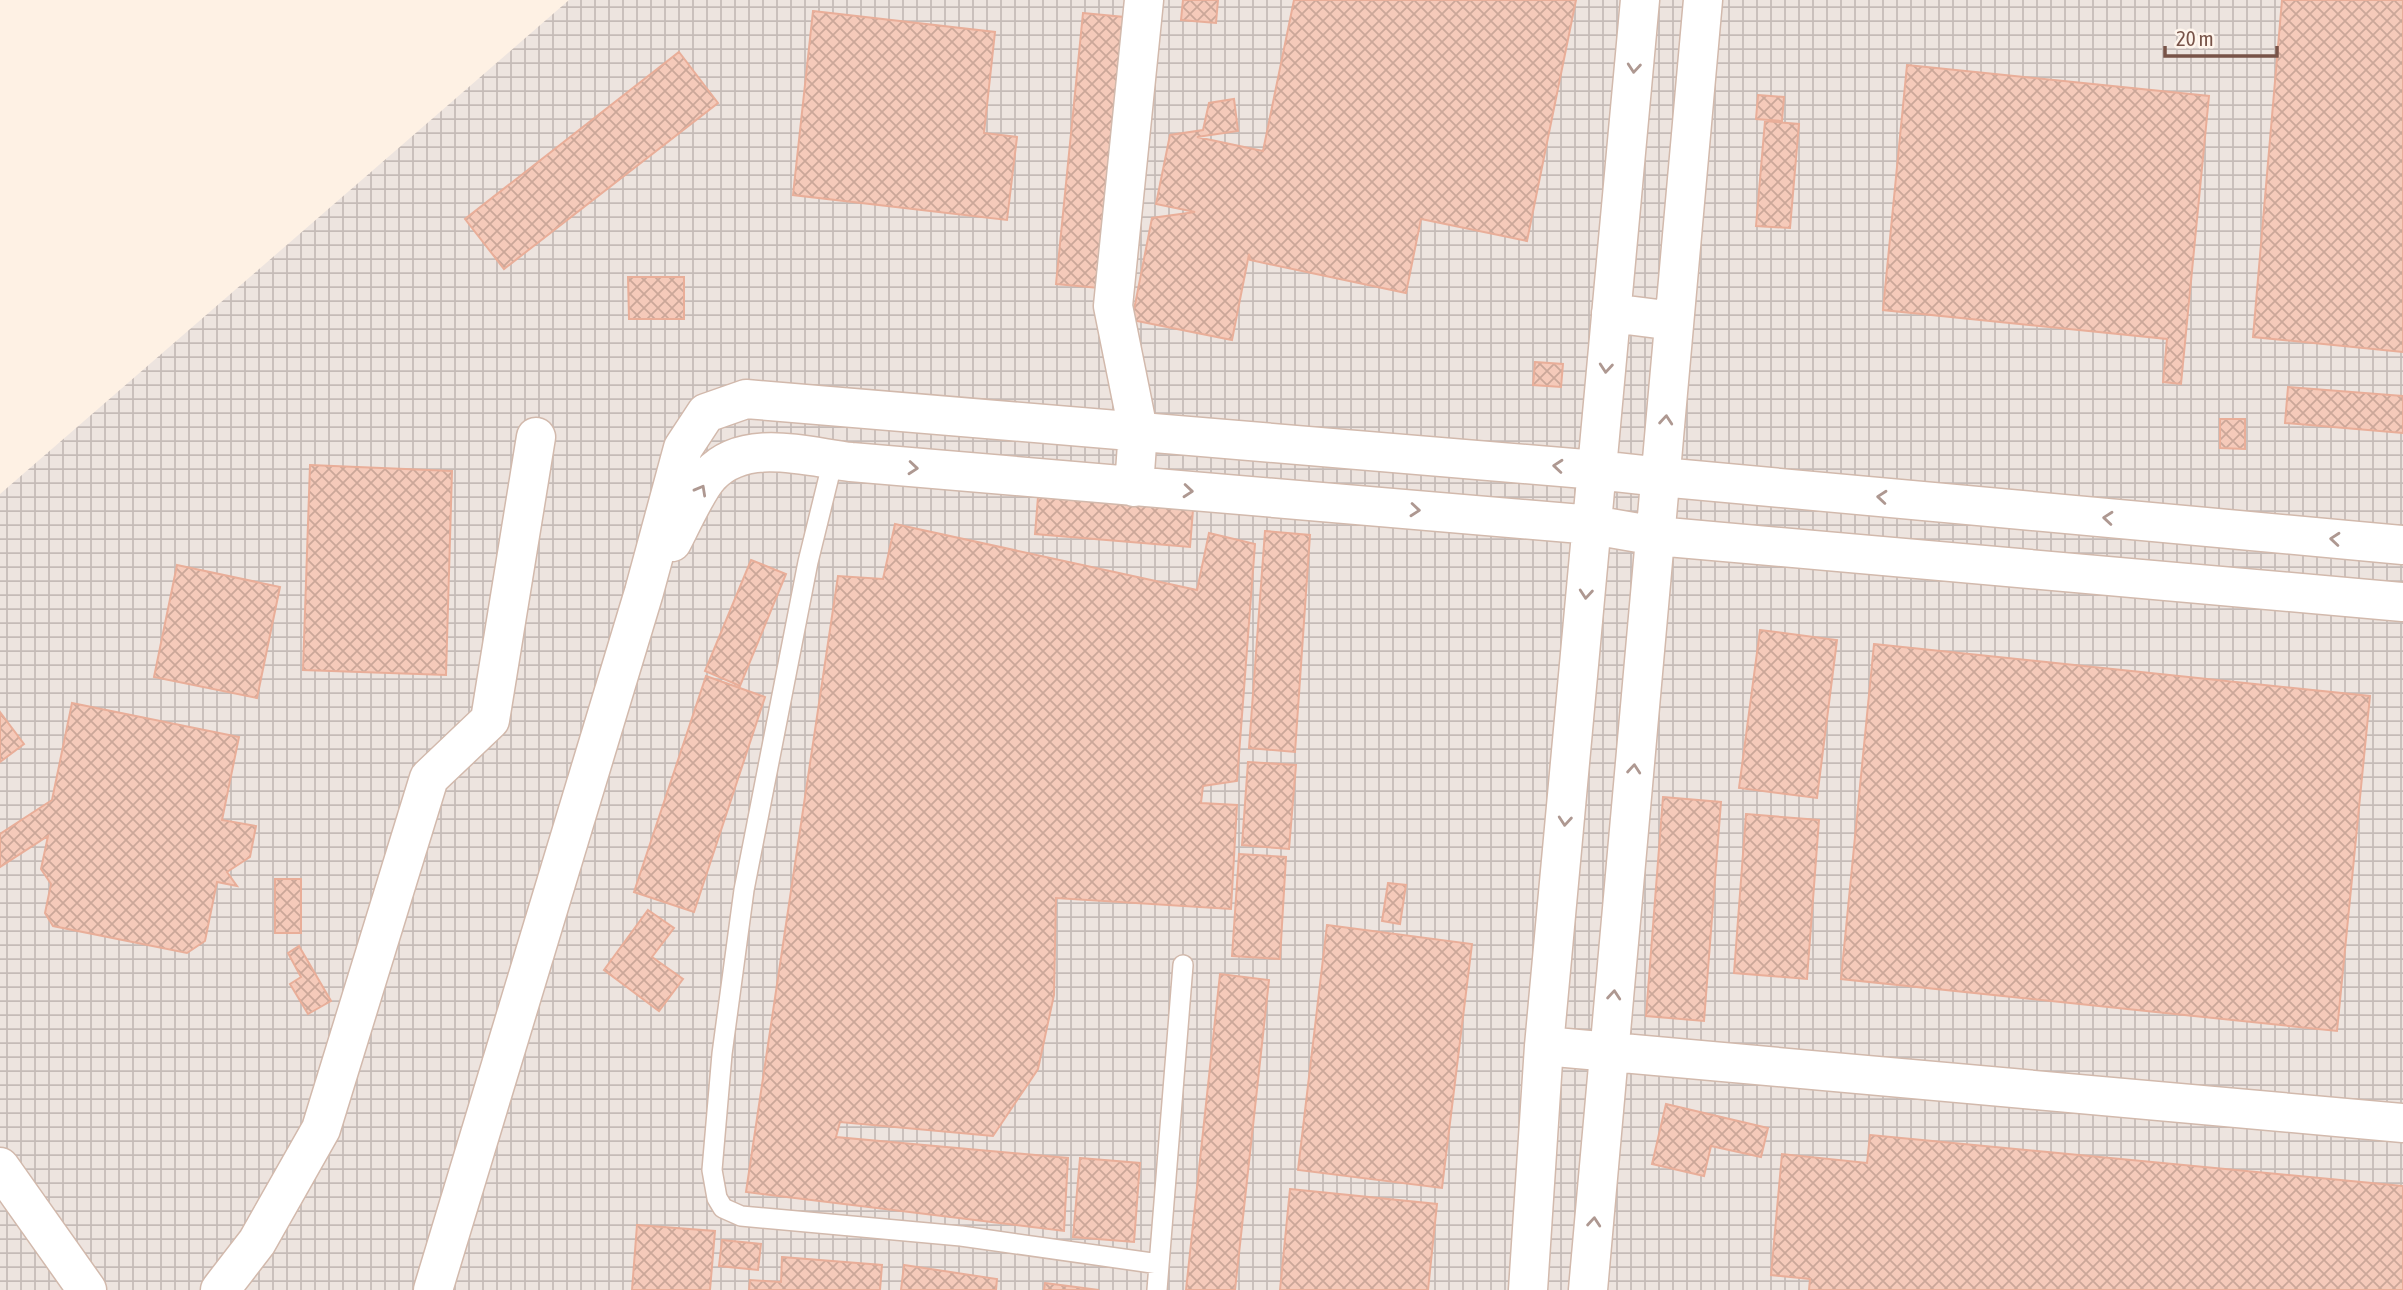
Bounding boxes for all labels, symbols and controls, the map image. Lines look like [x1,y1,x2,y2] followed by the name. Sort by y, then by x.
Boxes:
[2165,14,2277,58] scale bar
[2176,26,2214,50] text: 20 m
[1626,62,1641,74] one-way arrow
[1599,363,1614,374] one-way arrow
[1658,414,1673,425] one-way arrow
[1552,459,1563,474] one-way arrow
[907,460,919,475] one-way arrow
[1183,483,1194,498] one-way arrow
[693,485,706,497] one-way arrow
[1876,490,1888,505] one-way arrow
[1410,502,1421,517] one-way arrow
[2103,511,2114,526] one-way arrow
[2329,532,2340,547] one-way arrow
[1579,589,1594,600] one-way arrow
[1627,763,1642,775] one-way arrow
[1558,816,1573,827] one-way arrow
[1606,990,1621,1001] one-way arrow
[1586,1216,1601,1227] one-way arrow

